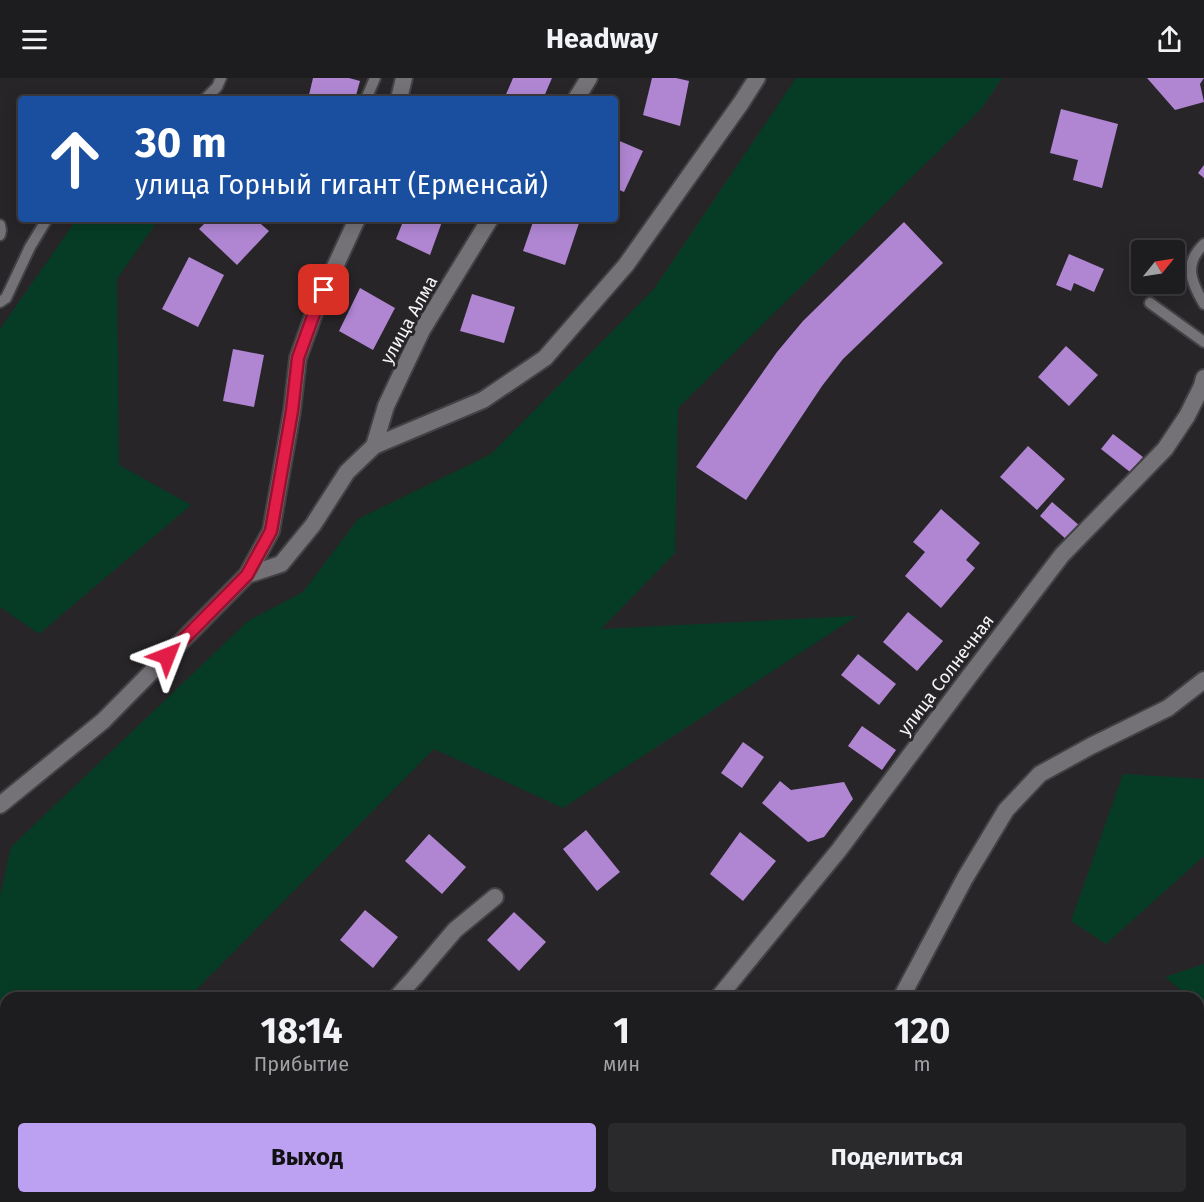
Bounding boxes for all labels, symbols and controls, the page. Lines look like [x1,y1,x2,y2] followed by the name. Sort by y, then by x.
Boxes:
[18,23,51,56] icon: menu
[546,23,658,55] text: Headway
[1153,23,1186,56] icon: share
[135,118,227,168] text: 30 m
[36,120,114,198] icon: ahead
[135,169,548,201] text: улица Горный гигант (Ерменсай)
[1131,240,1185,294] north arrow
[1131,240,1185,294] map controls
[298,264,349,315] pin
[376,272,442,368] street label: улица Алма
[307,273,340,306] icon: arrive
[893,610,999,740] street label: улица Солнечная
[135,624,199,688] position arrow
[260,1009,343,1053] text: 18:14
[613,1009,630,1053] text: 1
[894,1009,950,1053] text: 120
[254,1052,349,1076] text: Прибытие
[603,1052,640,1076] text: мин
[914,1052,931,1076] text: m
[18,1123,596,1192] button: Выход
[608,1123,1186,1192] button: Поделиться

